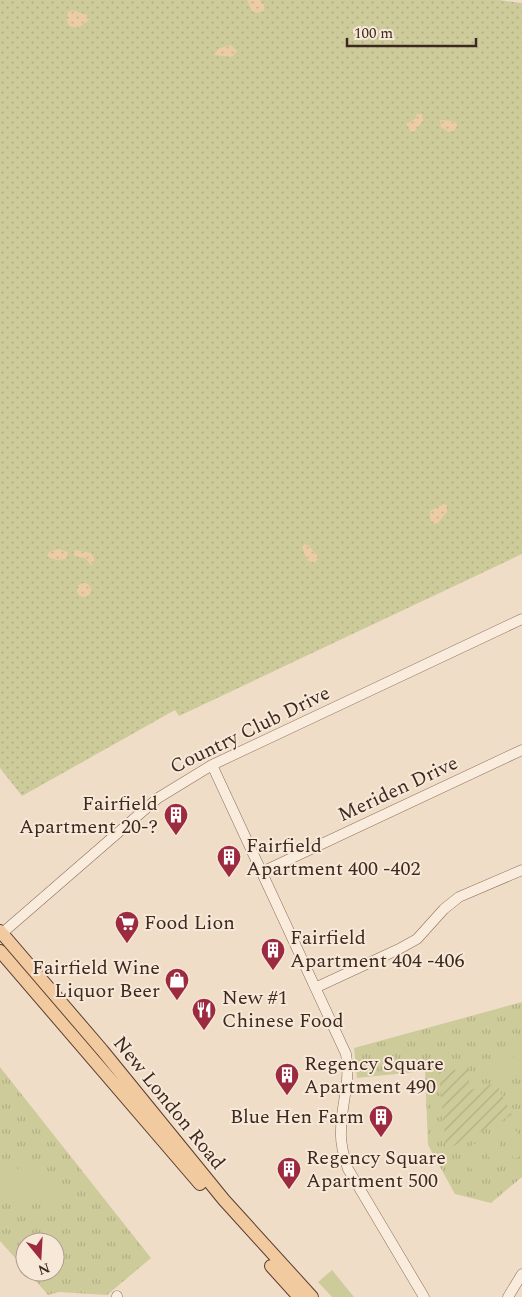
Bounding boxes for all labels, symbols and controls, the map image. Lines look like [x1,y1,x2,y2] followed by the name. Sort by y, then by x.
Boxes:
[347,15,476,47] scale bar
[354,22,393,45] text: 100 m
[165,678,335,782] street label: Country Club Drive
[333,748,463,830] street label: Meriden Drive
[19,789,158,842] place label: Fairfield Apartment 20-?
[163,802,189,836] building icon: Fairfield Apartment 20-?
[246,831,421,884] place label: Fairfield Apartment 400 -402
[216,844,242,878] building icon: Fairfield Apartment 400 -402
[144,908,235,938] place label: Food Lion
[114,910,140,944] supermarket icon: Food Lion
[290,923,465,976] place label: Fairfield Apartment 404 -406
[260,937,286,971] building icon: Fairfield Apartment 404 -406
[32,953,160,1006] place label: Fairfield Wine Liquor Beer
[164,967,190,1001] shop icon: Fairfield Wine Liquor Beer
[222,983,344,1036] place label: New #1 Chinese Food
[191,997,217,1031] restaurant icon: New #1 Chinese Food
[106,1030,232,1176] street label: New London Road
[304,1049,444,1102] place label: Regency Square Apartment 490
[274,1062,300,1096] building icon: Regency Square Apartment 490
[230,1102,364,1132] place label: Blue Hen Farm
[368,1104,394,1138] building icon: Blue Hen Farm
[306,1143,446,1196] place label: Regency Square Apartment 500
[276,1156,302,1190] building icon: Regency Square Apartment 500
[15,1232,65,1282] north arrow
[35,1257,53,1281] text: N

